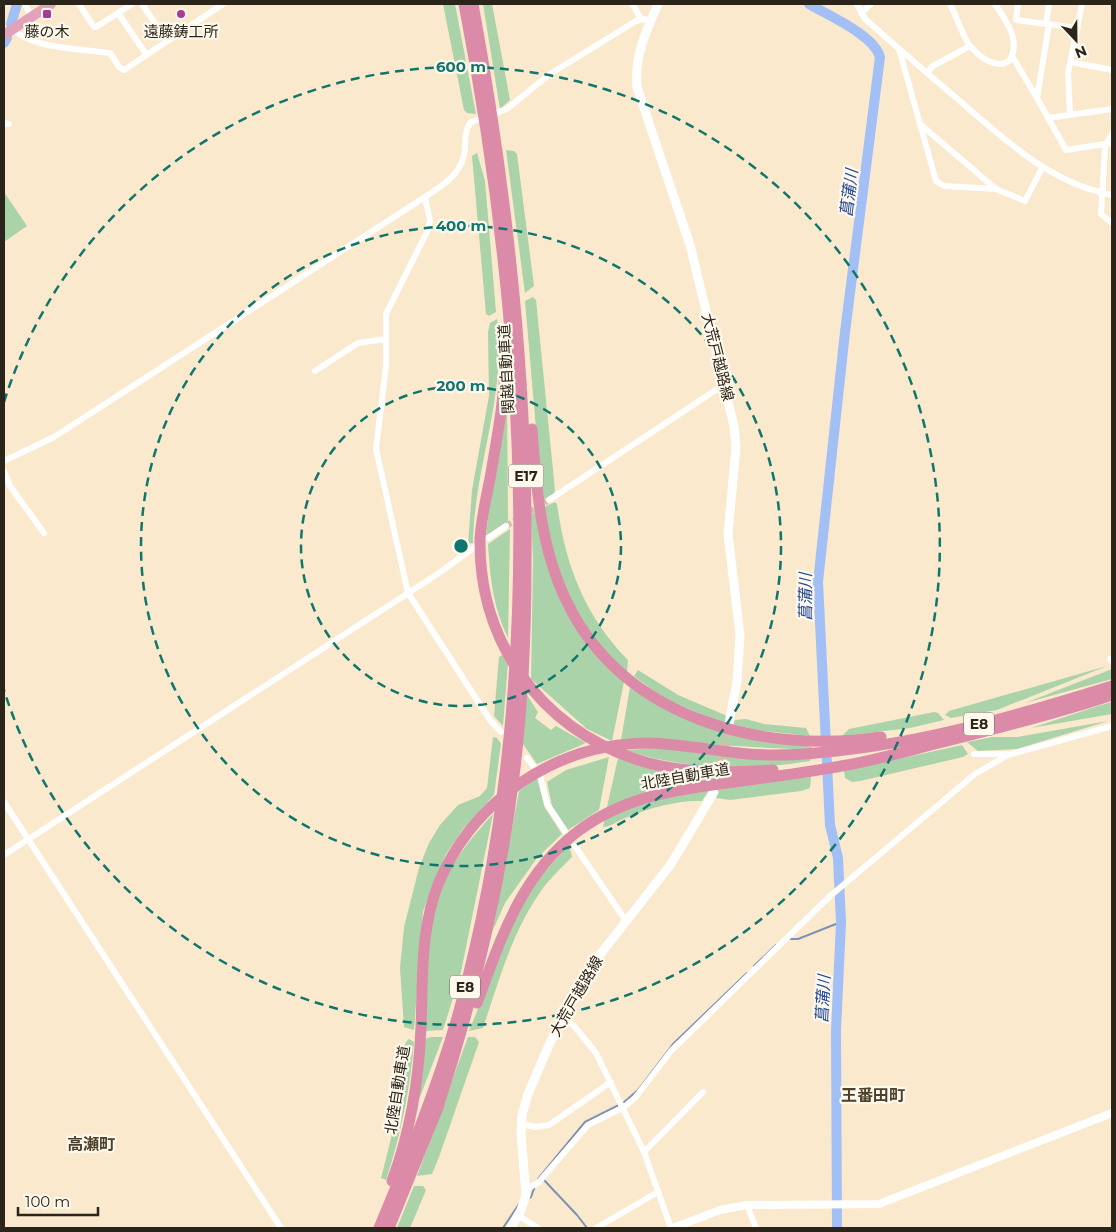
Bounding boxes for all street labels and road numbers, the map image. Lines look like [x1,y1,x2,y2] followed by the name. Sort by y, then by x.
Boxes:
[698,311,738,403] street label: 大荒戸越路線
[494,324,518,414] street label: 関越自動車道
[508,464,544,488] road number: E17
[964,712,994,736] road number: E8
[639,759,731,793] street label: 北陸自動車道
[545,952,607,1040] street label: 大荒戸越路線
[450,976,480,999] road number: E8
[381,1044,413,1136] street label: 北陸自動車道

